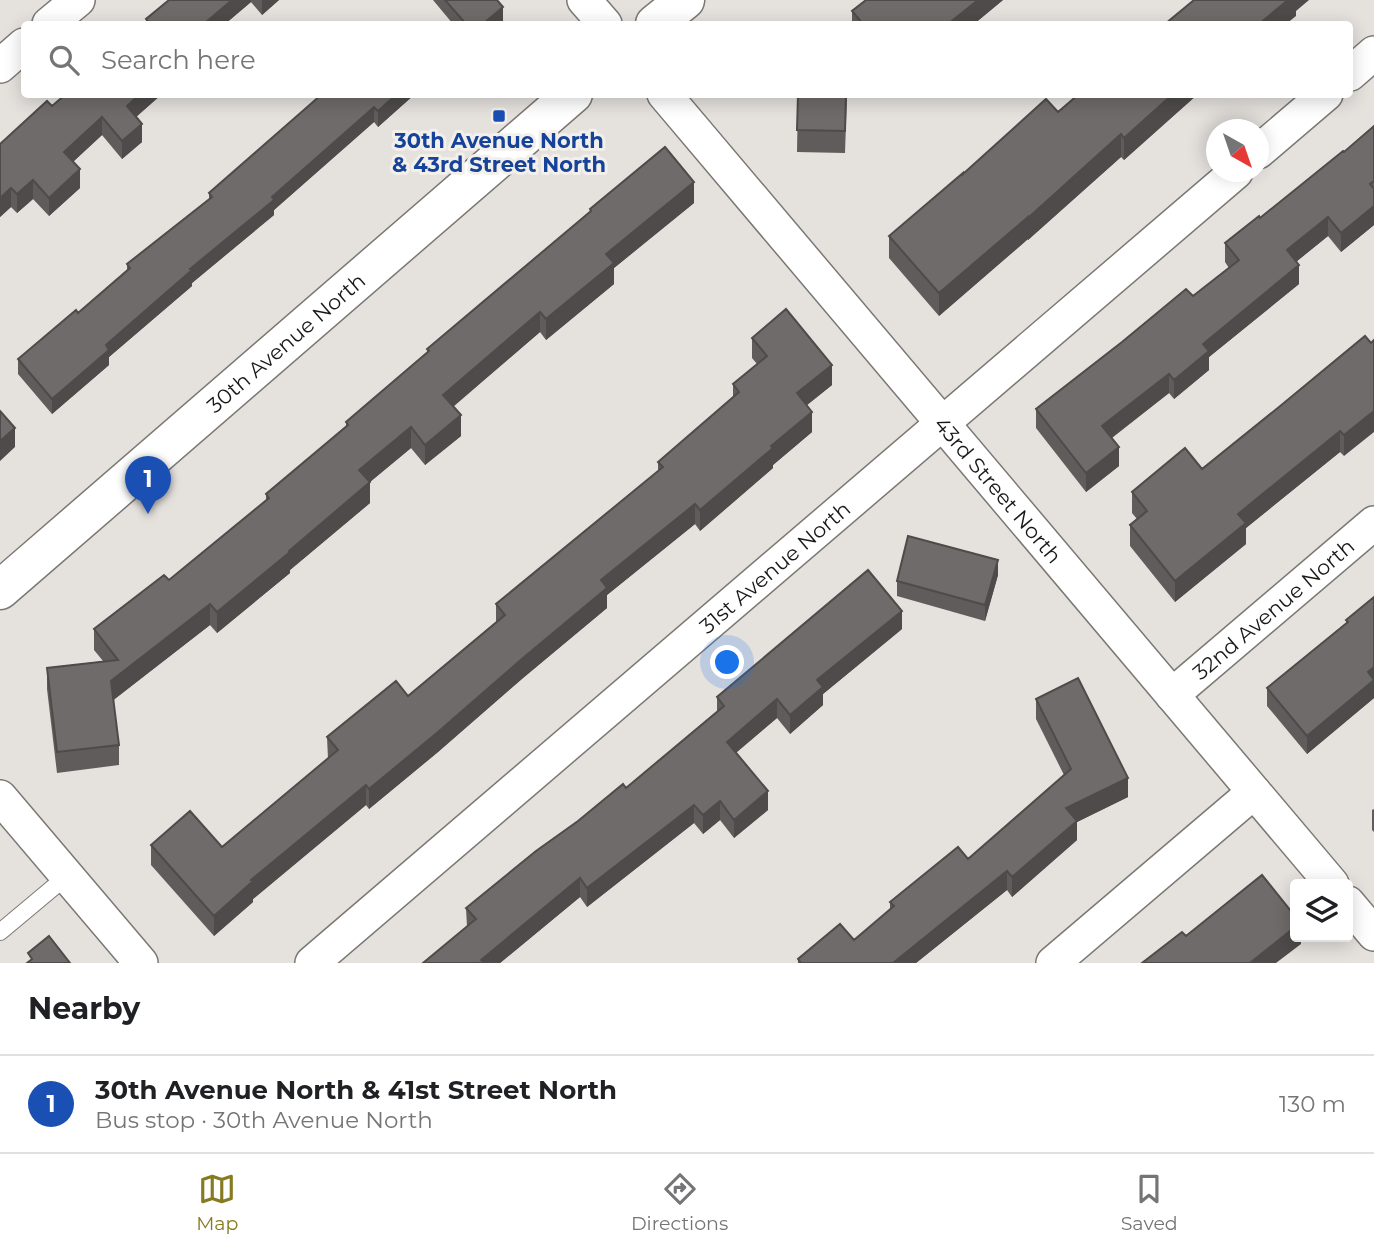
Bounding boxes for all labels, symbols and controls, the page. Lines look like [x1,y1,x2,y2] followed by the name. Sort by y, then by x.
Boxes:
[21,21,1353,98] search box
[45,41,83,79] icon: search
[101,44,256,76] text: Search here
[491,108,507,124] marker: 30th Avenue North & 43rd Street North
[1206,119,1269,182] north arrow
[392,128,606,177] place label: 30th Avenue North & 43rd Street North
[202,267,370,418] street label: 30th Avenue North
[929,411,1067,568] street label: 43rd Street North
[125,456,171,514] pin: 1
[694,496,855,638] street label: 31st Avenue North
[1187,533,1359,684] street label: 32nd Avenue North
[710,645,744,679] your location
[1290,879,1353,942] map controls
[1290,879,1353,942] button: layers
[28,990,140,1027] text: Nearby
[95,1074,617,1106] text: 30th Avenue North & 41st Street North
[46,1090,56,1118] text: 1
[1279,1090,1346,1118] text: 130 m
[95,1106,433,1134] text: Bus stop · 30th Avenue North
[196,1170,238,1235] tab: Map
[631,1170,728,1235] tab: Directions
[1121,1170,1178,1235] tab: Saved

